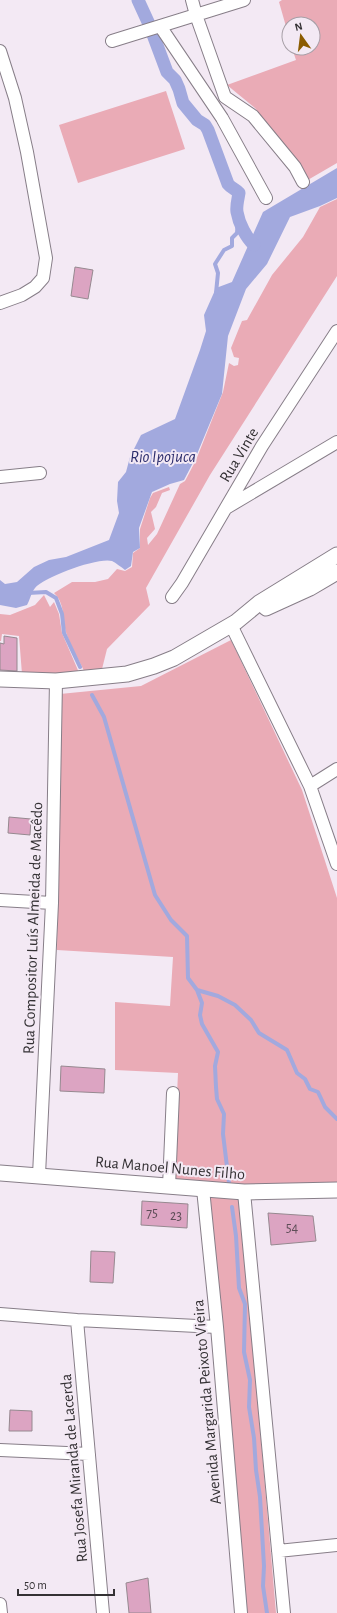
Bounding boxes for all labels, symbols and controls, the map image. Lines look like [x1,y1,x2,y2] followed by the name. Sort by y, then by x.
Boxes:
[281,16,321,56] north arrow
[294,21,304,33] text: N
[217,425,261,485] street label: Rua Vinte
[130,448,196,466] water label: Rio Ipojuca
[21,802,45,1054] street label: Rua Compositor Luís Almeida de Macêdo
[94,1153,246,1183] street label: Rua Manoel Nunes Filho
[146,1206,158,1220] house number: 75
[170,1209,182,1223] house number: 23
[286,1221,299,1235] house number: 54
[190,1299,224,1505] street label: Avenida Margarida Peixoto Vieira
[58,1373,90,1563] street label: Rua Josefa Miranda de Lacerda
[18,1571,114,1597] scale bar
[24,1579,47,1591] text: 50 m

